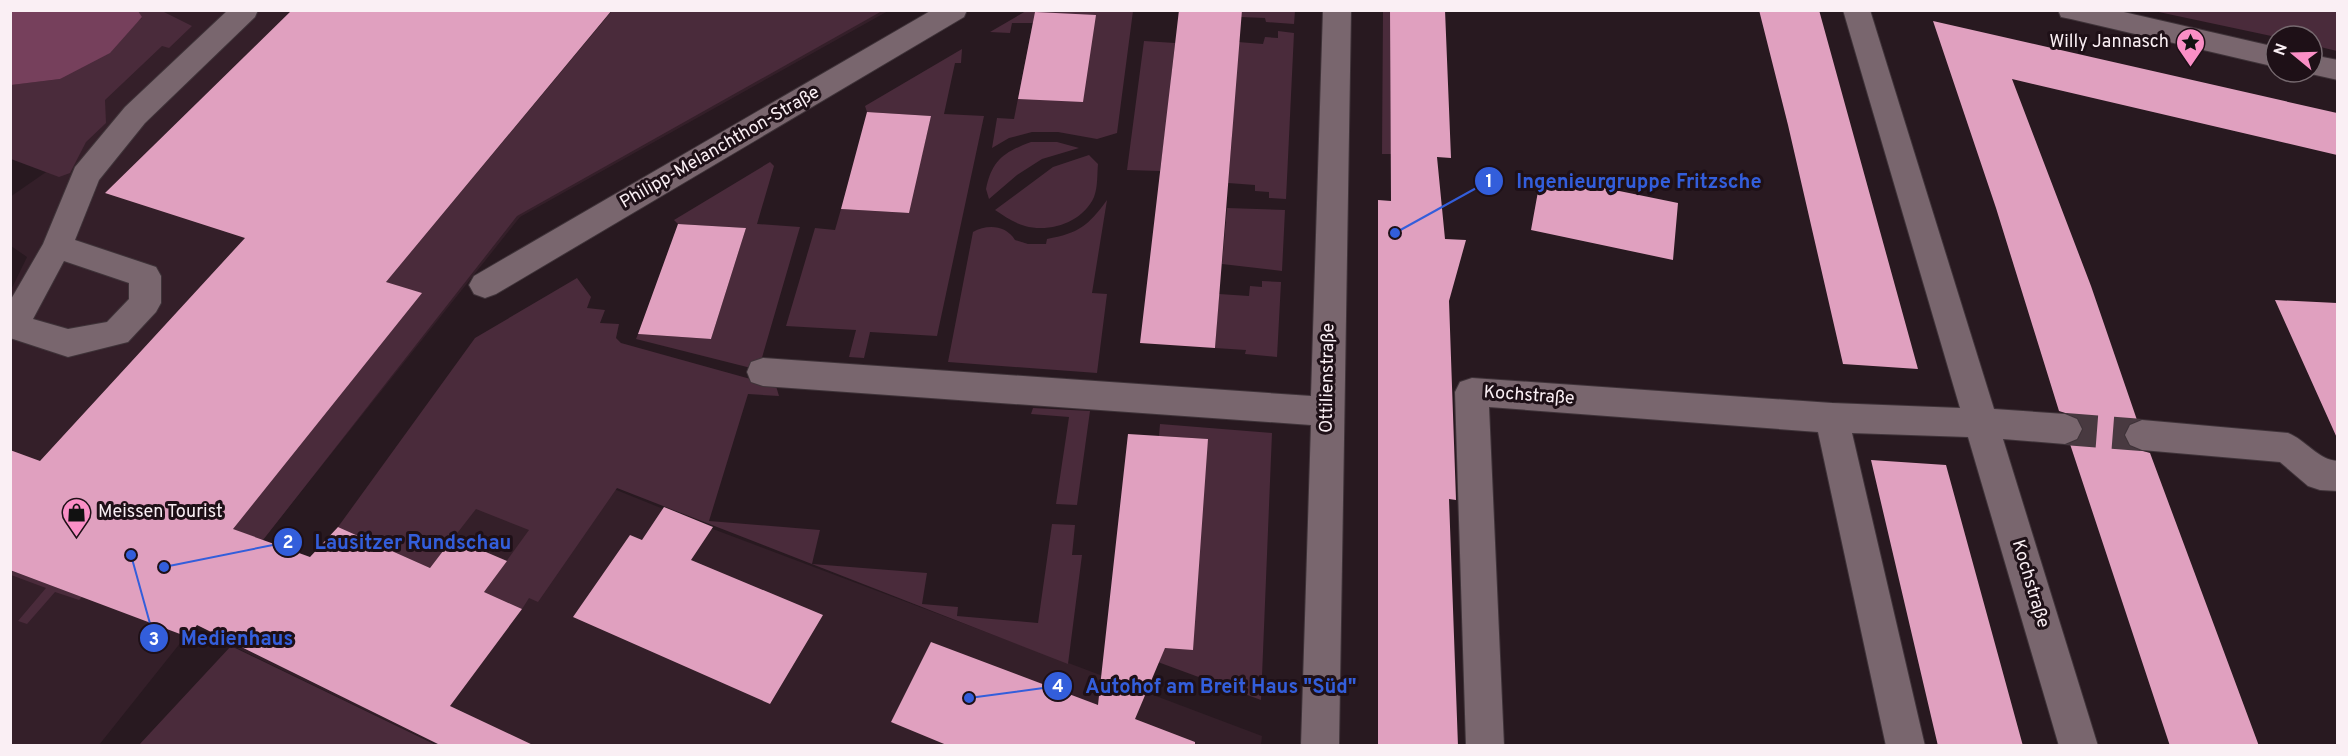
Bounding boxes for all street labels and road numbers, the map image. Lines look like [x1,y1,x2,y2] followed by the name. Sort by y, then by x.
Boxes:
[616,81,824,215] street label: Philipp-Melanchthon-Straße
[1316,323,1340,433] street label: Ottilienstraße
[1483,381,1575,411] street label: Kochstraße
[2006,537,2054,631] street label: Kochstraße

